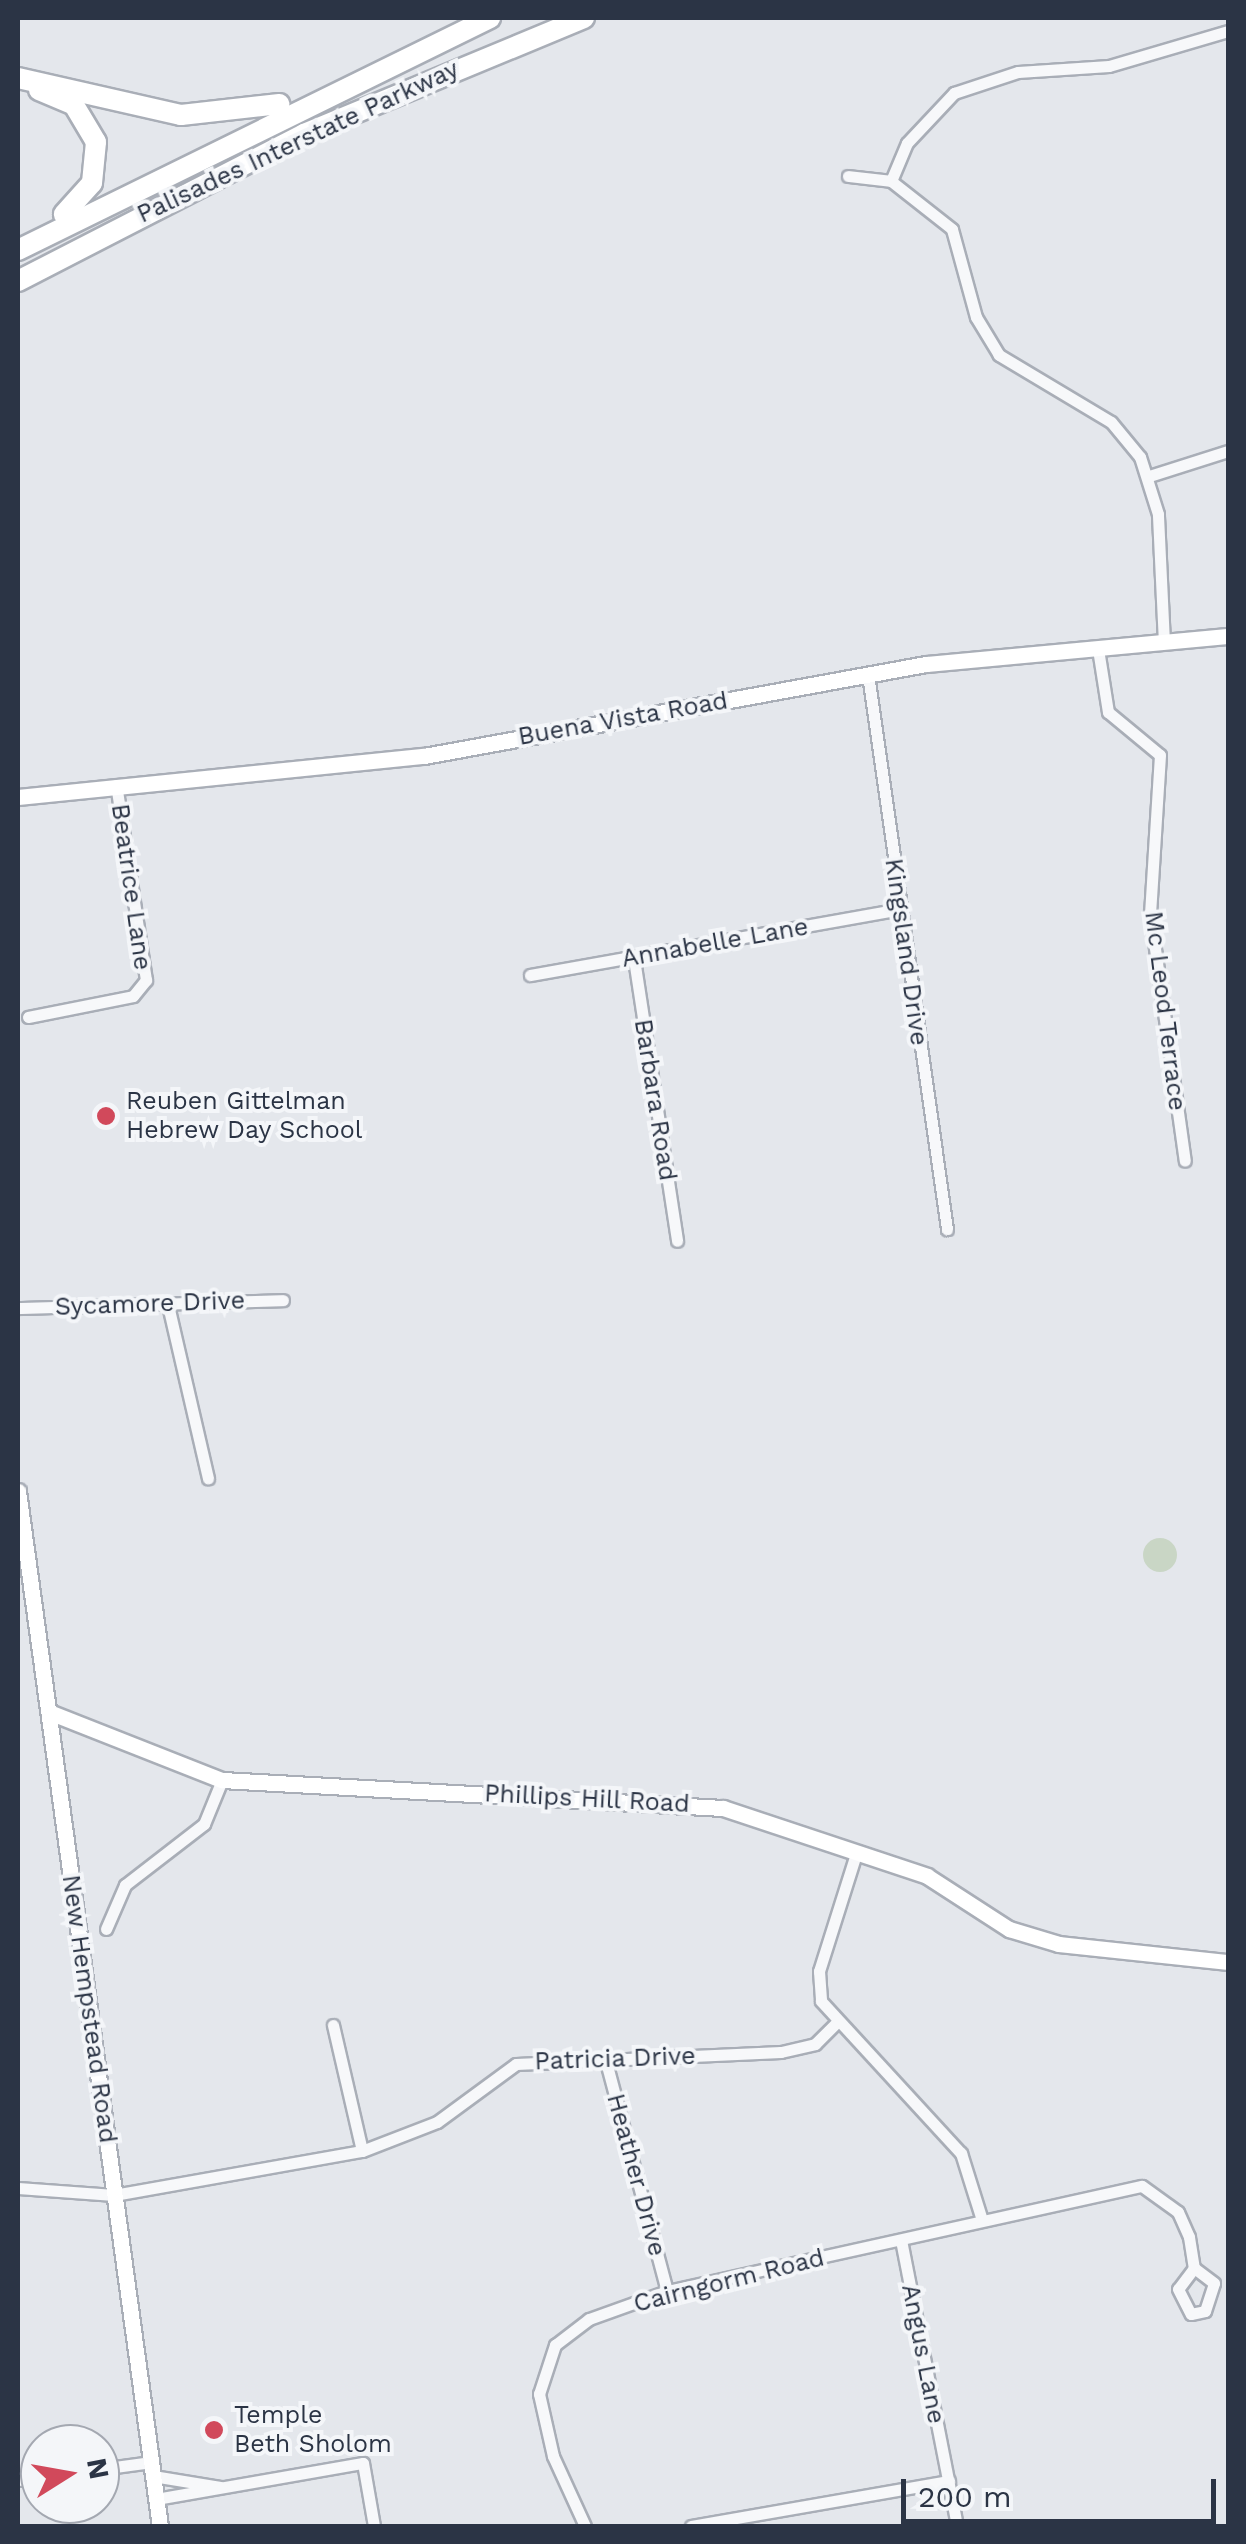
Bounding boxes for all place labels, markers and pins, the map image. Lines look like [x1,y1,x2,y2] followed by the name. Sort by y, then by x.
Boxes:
[126,1087,364,1146] place label: Reuben Gittelman Hebrew Day School
[95,1105,117,1127] marker: Reuben Gittelman Hebrew Day School
[234,2401,392,2460] place label: Temple Beth Sholom
[203,2419,225,2441] marker: Temple Beth Sholom

